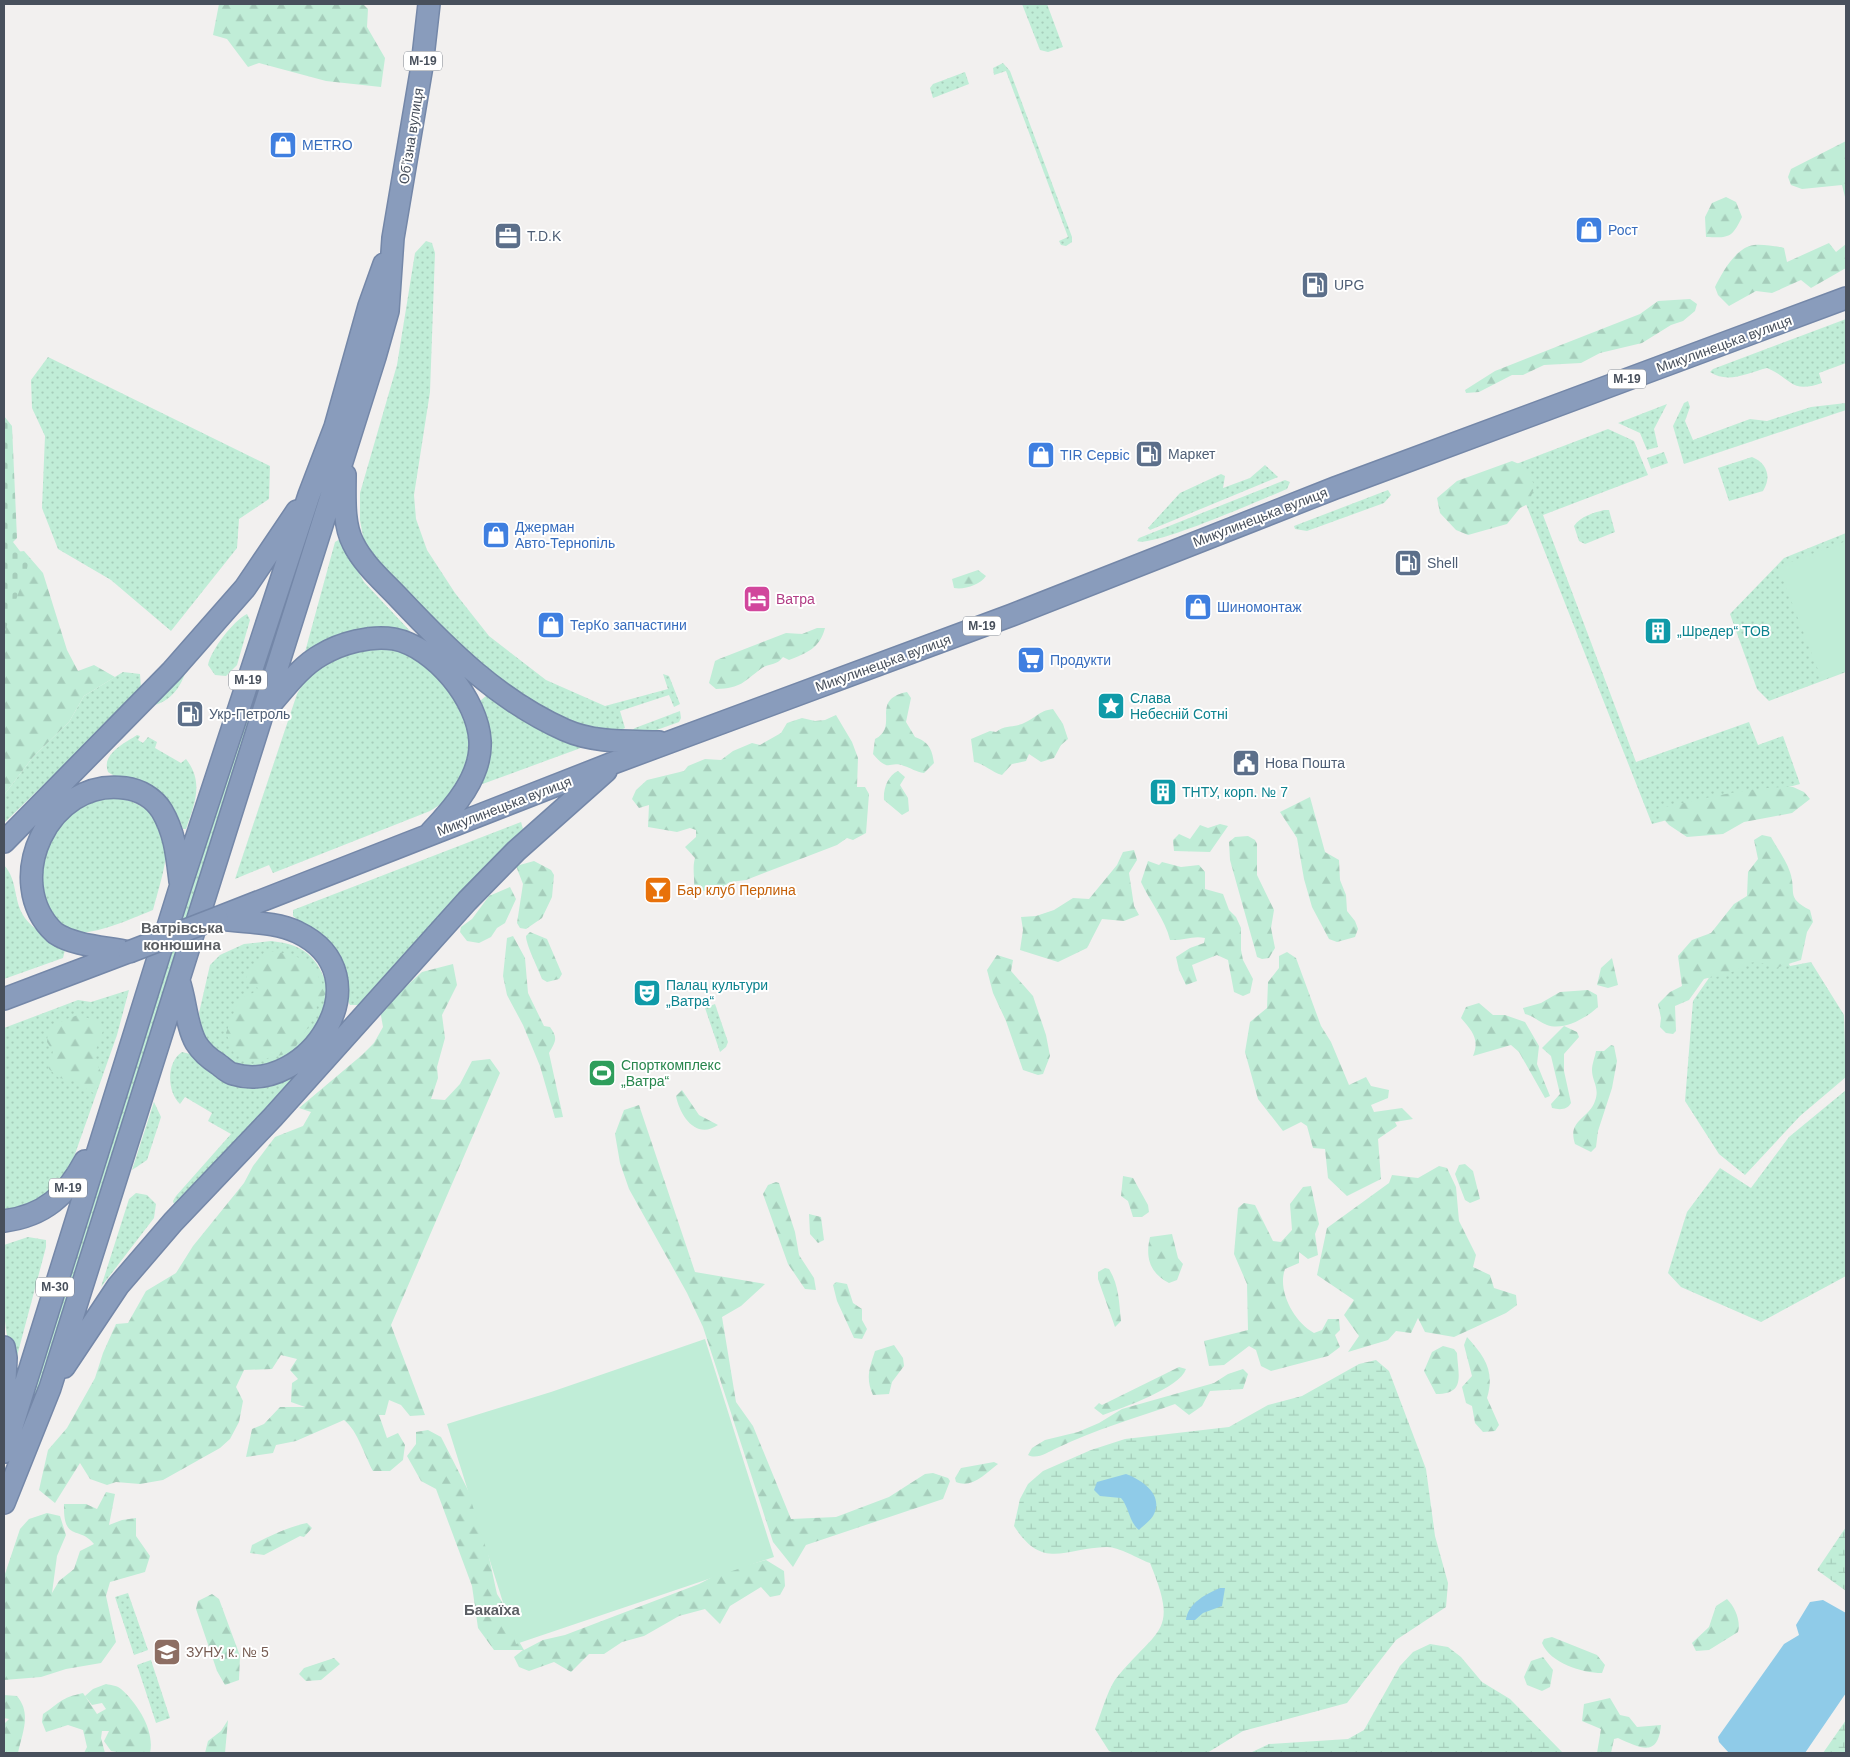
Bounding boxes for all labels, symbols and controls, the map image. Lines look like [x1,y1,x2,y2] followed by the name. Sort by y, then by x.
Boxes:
[404,51,442,70] road number: М-19
[395,87,427,185] street label: Обʼїзна вулиця
[268,130,298,160] shop icon: METRO
[302,137,353,153] place label: METRO
[1574,215,1604,245] shop icon: Рост
[493,221,523,251] office icon: T.D.K
[1608,222,1639,238] place label: Рост
[527,228,562,244] place label: T.D.K
[1300,270,1330,300] fuel station icon: UPG
[1334,277,1364,293] place label: UPG
[1654,312,1794,376] street label: Микулинецька вулиця
[1608,369,1646,388] road number: М-19
[1134,439,1164,469] fuel station icon: Маркет
[1026,440,1056,470] shop icon: TIR Сервіс
[1168,446,1216,462] place label: Маркет
[1060,447,1130,463] place label: TIR Сервіс
[1190,484,1330,550] street label: Микулинецька вулиця
[515,519,615,551] place label: Джерман Авто-Тернопіль
[481,520,511,550] shop icon: Джерман Авто-Тернопіль
[1393,548,1423,578] fuel station icon: Shell
[1427,555,1458,571] place label: Shell
[742,584,772,614] hotel icon: Ватра
[776,591,815,607] place label: Ватра
[1183,592,1213,622] shop icon: Шиномонтаж
[1217,599,1302,615] place label: Шиномонтаж
[536,610,566,640] shop icon: ТерКо запчастини
[963,616,1001,636] road number: М-19
[1643,616,1673,646] building icon: „Шредер“ ТОВ
[570,617,687,633] place label: ТерКо запчастини
[1677,623,1770,639] place label: „Шредер“ ТОВ
[813,631,953,695] street label: Микулинецька вулиця
[1016,645,1046,675] supermarket icon: Продукти
[1050,652,1111,668] place label: Продукти
[229,670,267,690] road number: М-19
[1130,690,1228,722] place label: Слава Небесній Сотні
[1096,691,1126,721] place icon: Слава Небесній Сотні
[175,699,205,729] fuel station icon: Укр-Петроль
[209,706,290,722] place label: Укр-Петроль
[1231,748,1261,778] public building icon: Нова Пошта
[1265,755,1345,771] place label: Нова Пошта
[434,773,574,839] street label: Микулинецька вулиця
[1148,777,1178,807] building icon: ТНТУ, корп. № 7
[1182,784,1288,800] place label: ТНТУ, корп. № 7
[643,875,673,905] bar icon: Бар клуб Перлина
[677,882,796,898] place label: Бар клуб Перлина
[141,919,224,953] district label: Ватрівська конюшина
[666,977,768,1009] place label: Палац культури „Ватра“
[632,978,662,1008] theatre icon: Палац культури „Ватра“
[621,1057,721,1089] place label: Спорткомплекс „Ватра“
[587,1058,617,1088] sports icon: Спорткомплекс „Ватра“
[49,1178,87,1198] road number: М-19
[36,1277,74,1296] road number: М-30
[464,1601,521,1618] district label: Бакаїха
[152,1637,182,1667] school or university icon: ЗУНУ, к. № 5
[186,1644,269,1660] place label: ЗУНУ, к. № 5

